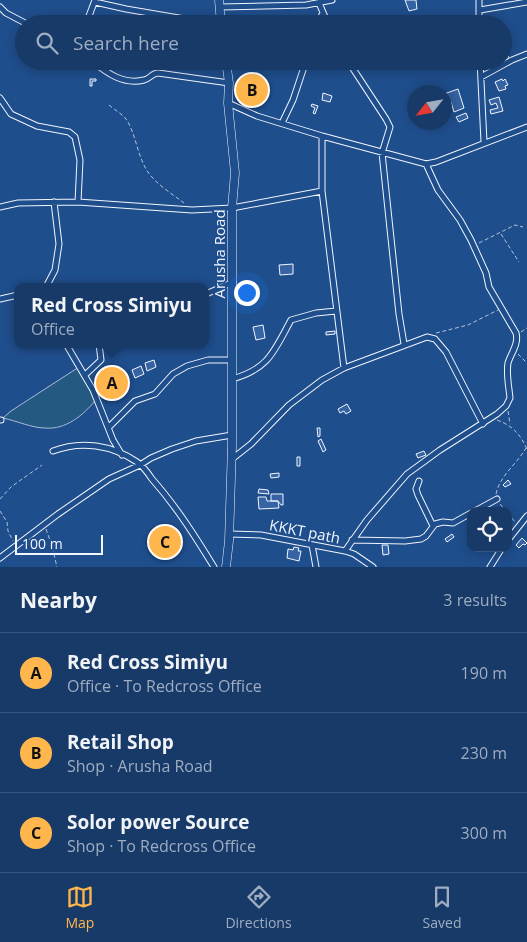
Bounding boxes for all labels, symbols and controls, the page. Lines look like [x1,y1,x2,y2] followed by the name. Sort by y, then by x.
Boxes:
[15,15,512,70] search box
[33,29,61,57] icon: search
[73,30,179,56] text: Search here
[236,71,268,109] pin: B
[407,85,452,130] north arrow
[209,209,229,299] street label: Arusha Road
[234,280,260,306] your location
[14,283,209,348] popup
[31,292,192,318] text: Red Cross Simiyu
[31,318,75,340] text: Office
[96,364,128,402] pin: A
[467,507,512,552] map controls
[467,507,512,552] button: locate
[268,514,342,548] street label: KKKT path
[149,523,181,561] pin: C
[15,532,102,555] scale bar
[22,534,63,553] text: 100 m
[20,586,97,614] text: Nearby
[443,589,507,611] text: 3 results
[67,649,228,675] text: Red Cross Simiyu
[30,662,42,684] text: A
[461,662,507,684] text: 190 m
[67,675,262,697] text: Office · To Redcross Office
[67,729,174,755] text: Retail Shop
[31,742,41,764] text: B
[461,742,507,764] text: 230 m
[67,755,213,777] text: Shop · Arusha Road
[67,809,250,835] text: Solor power Source
[31,822,41,844] text: C
[461,822,507,844] text: 300 m
[67,835,256,857] text: Shop · To Redcross Office
[65,883,94,932] tab: Map
[225,883,292,932] tab: Directions
[423,883,461,932] tab: Saved

